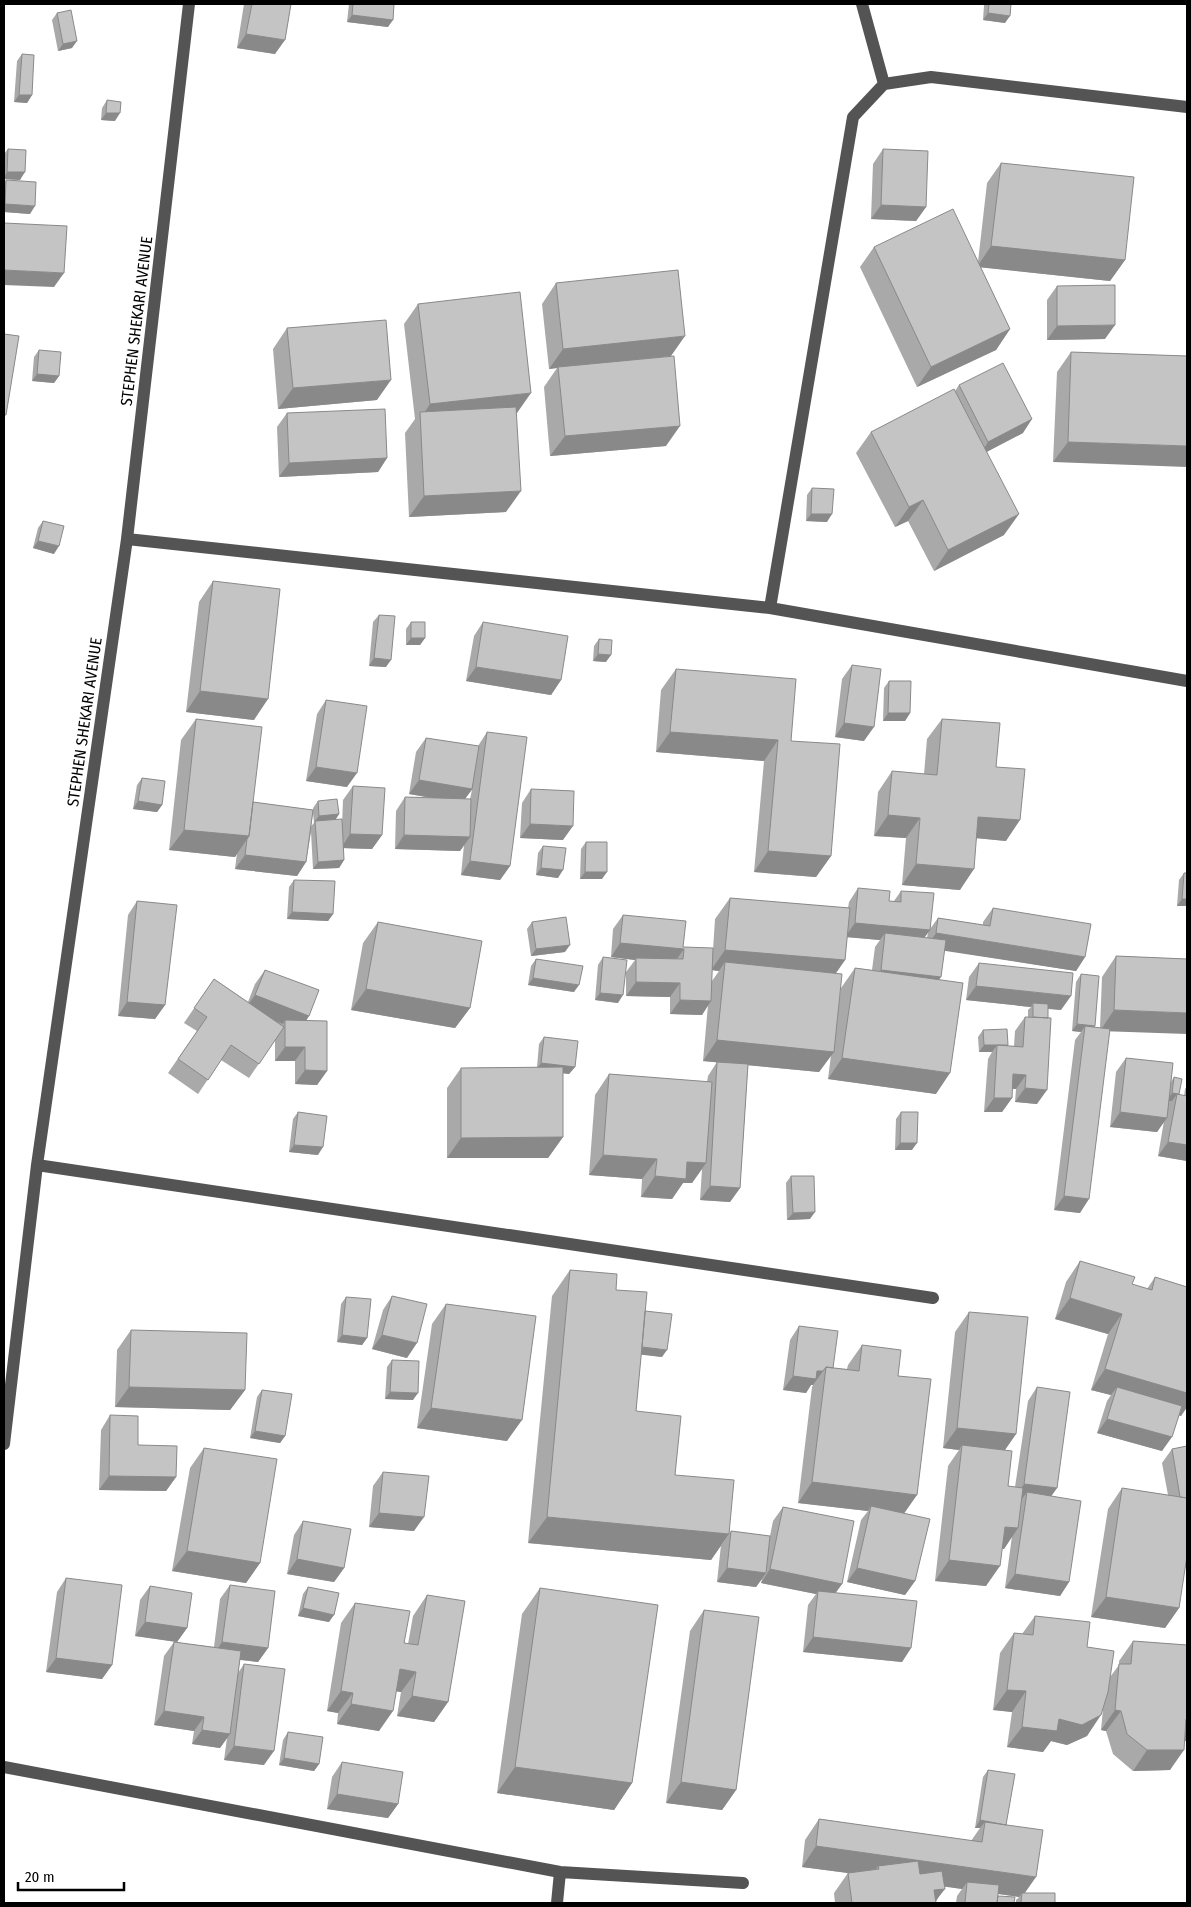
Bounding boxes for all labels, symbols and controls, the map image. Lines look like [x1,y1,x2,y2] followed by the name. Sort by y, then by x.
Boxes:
[117,235,156,407] street label: STEPHEN SHEKARI AVENUE
[63,636,106,808] street label: STEPHEN SHEKARI AVENUE
[18,1860,124,1892] scale bar
[25,1868,55,1886] text: 20 m

